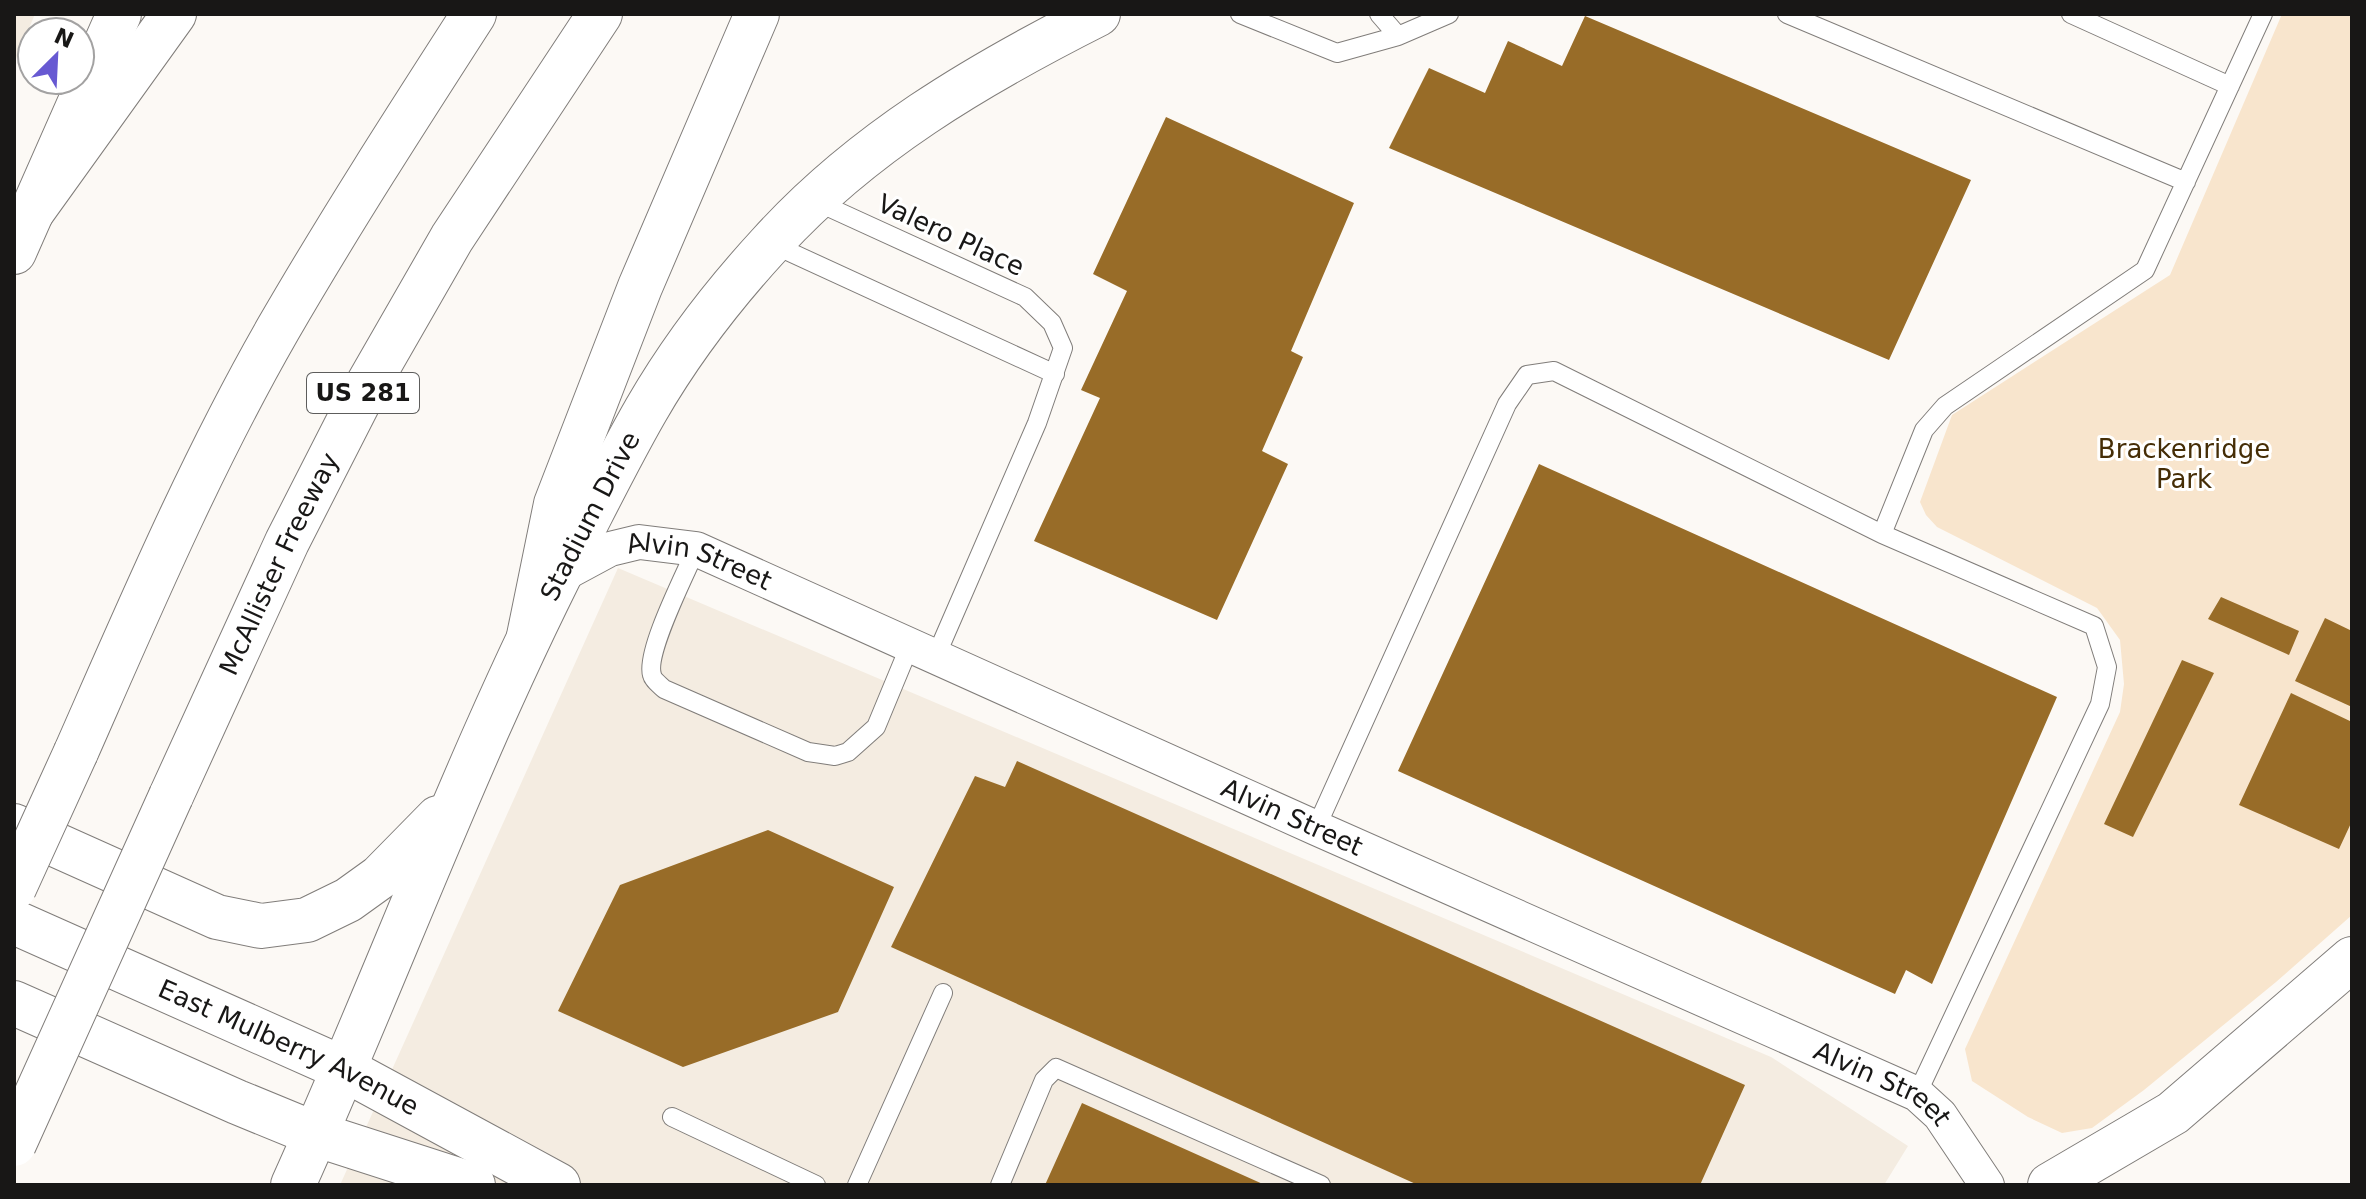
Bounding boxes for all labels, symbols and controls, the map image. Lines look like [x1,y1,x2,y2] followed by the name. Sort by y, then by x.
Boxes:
[16,16,96,96] north arrow
[50,23,77,53] text: N
[873,188,1029,282] street label: Valero Place
[307,373,419,413] road number: US 281
[534,426,646,606] street label: Stadium Drive
[2098,434,2270,494] park label: Brackenridge Park
[213,448,345,680] street label: McAllister Freeway
[623,526,776,596] street label: Alvin Street
[1217,772,1367,862] street label: Alvin Street
[154,973,424,1122] street label: East Mulberry Avenue
[1809,1035,1958,1131] street label: Alvin Street

